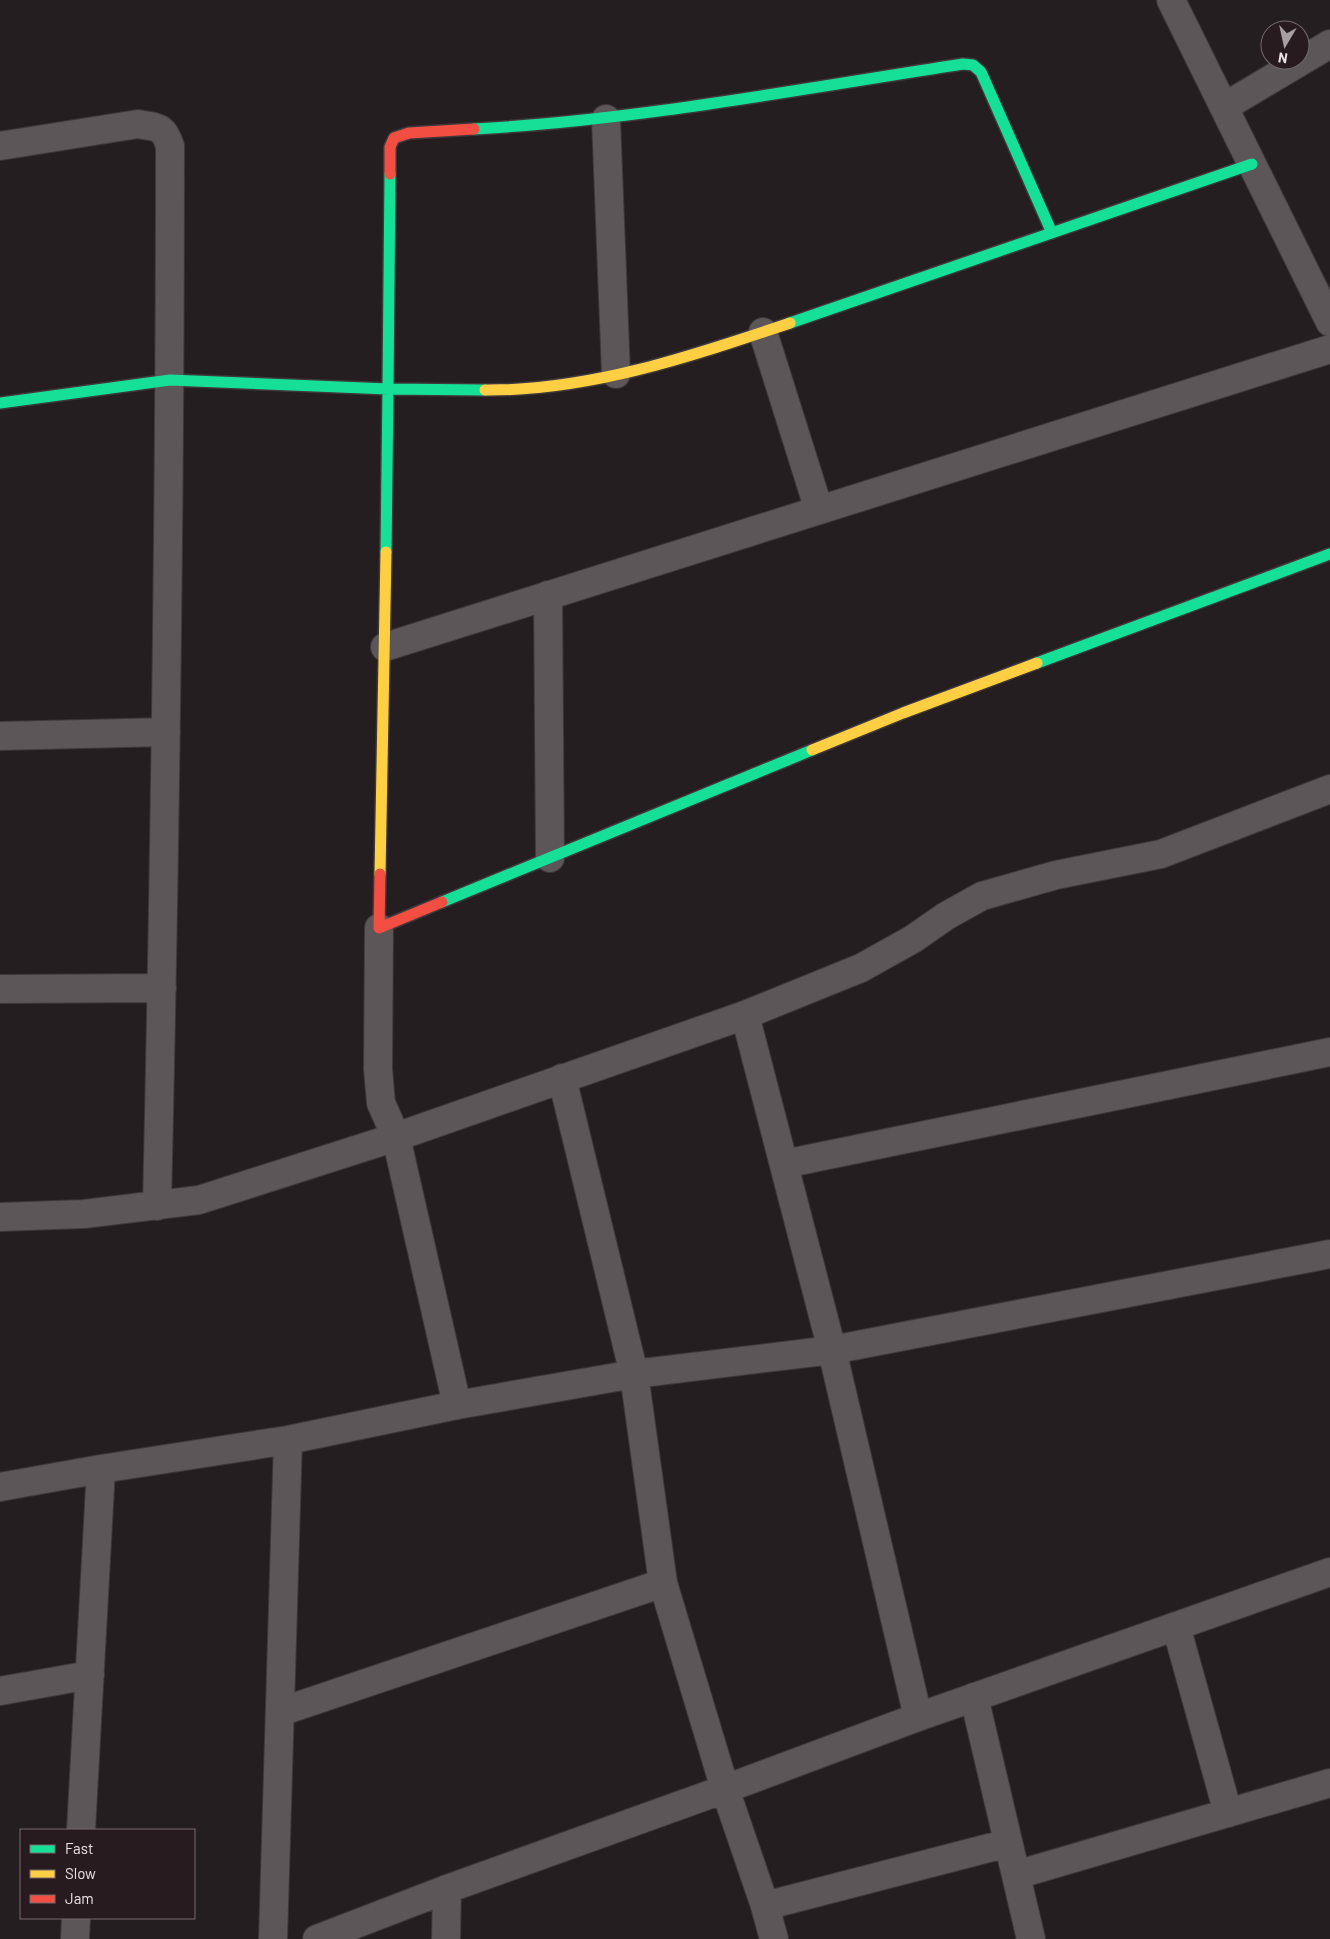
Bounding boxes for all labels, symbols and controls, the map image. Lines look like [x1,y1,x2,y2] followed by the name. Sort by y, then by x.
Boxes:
[1260,20,1310,70] north arrow
[1277,49,1289,67] text: N
[20,1829,195,1919] legend
[65,1839,93,1857] text: Fast
[65,1864,96,1882] text: Slow
[65,1889,94,1907] text: Jam

